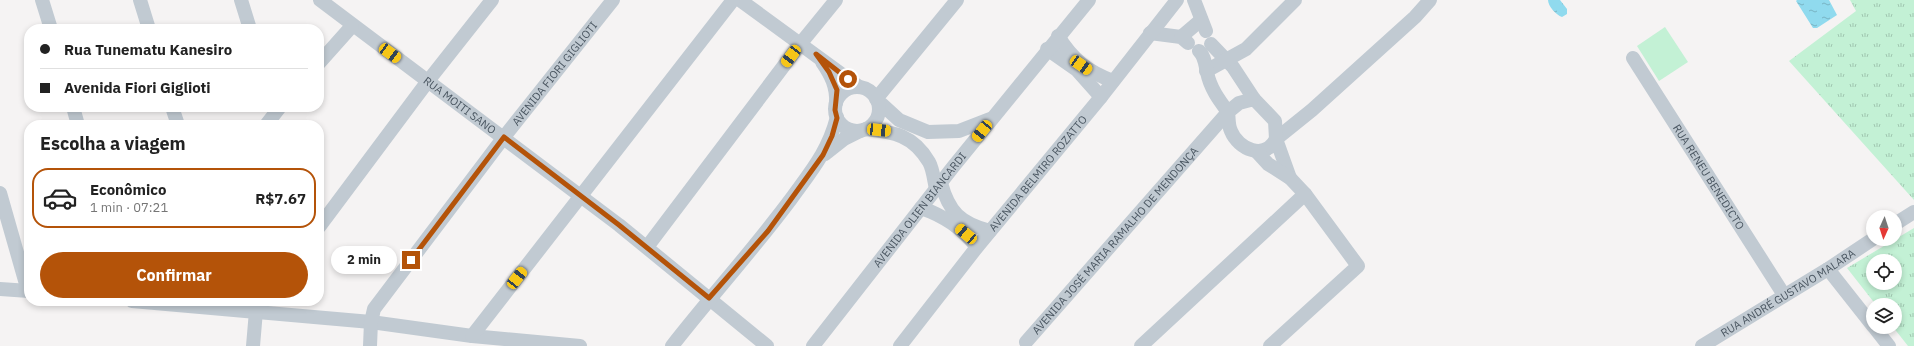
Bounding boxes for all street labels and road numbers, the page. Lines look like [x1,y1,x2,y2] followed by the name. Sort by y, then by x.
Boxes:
[509,19,600,128] street label: AVENIDA FIORI GIGLIOTI
[421,73,499,137] street label: RUA MOITI SANO
[986,112,1090,234] street label: AVENIDA BELMIRO ROZATTO
[1670,122,1748,232] street label: RUA RENEU BENEDICTO
[1029,144,1201,337] street label: AVENIDA JOSÉ MARIA RAMALHO DE MENDONÇA
[870,149,969,270] street label: AVENIDA OLIEN BIANCARDI
[1718,246,1858,340] street label: RUA ANDRÉ GUSTAVO MALARA

